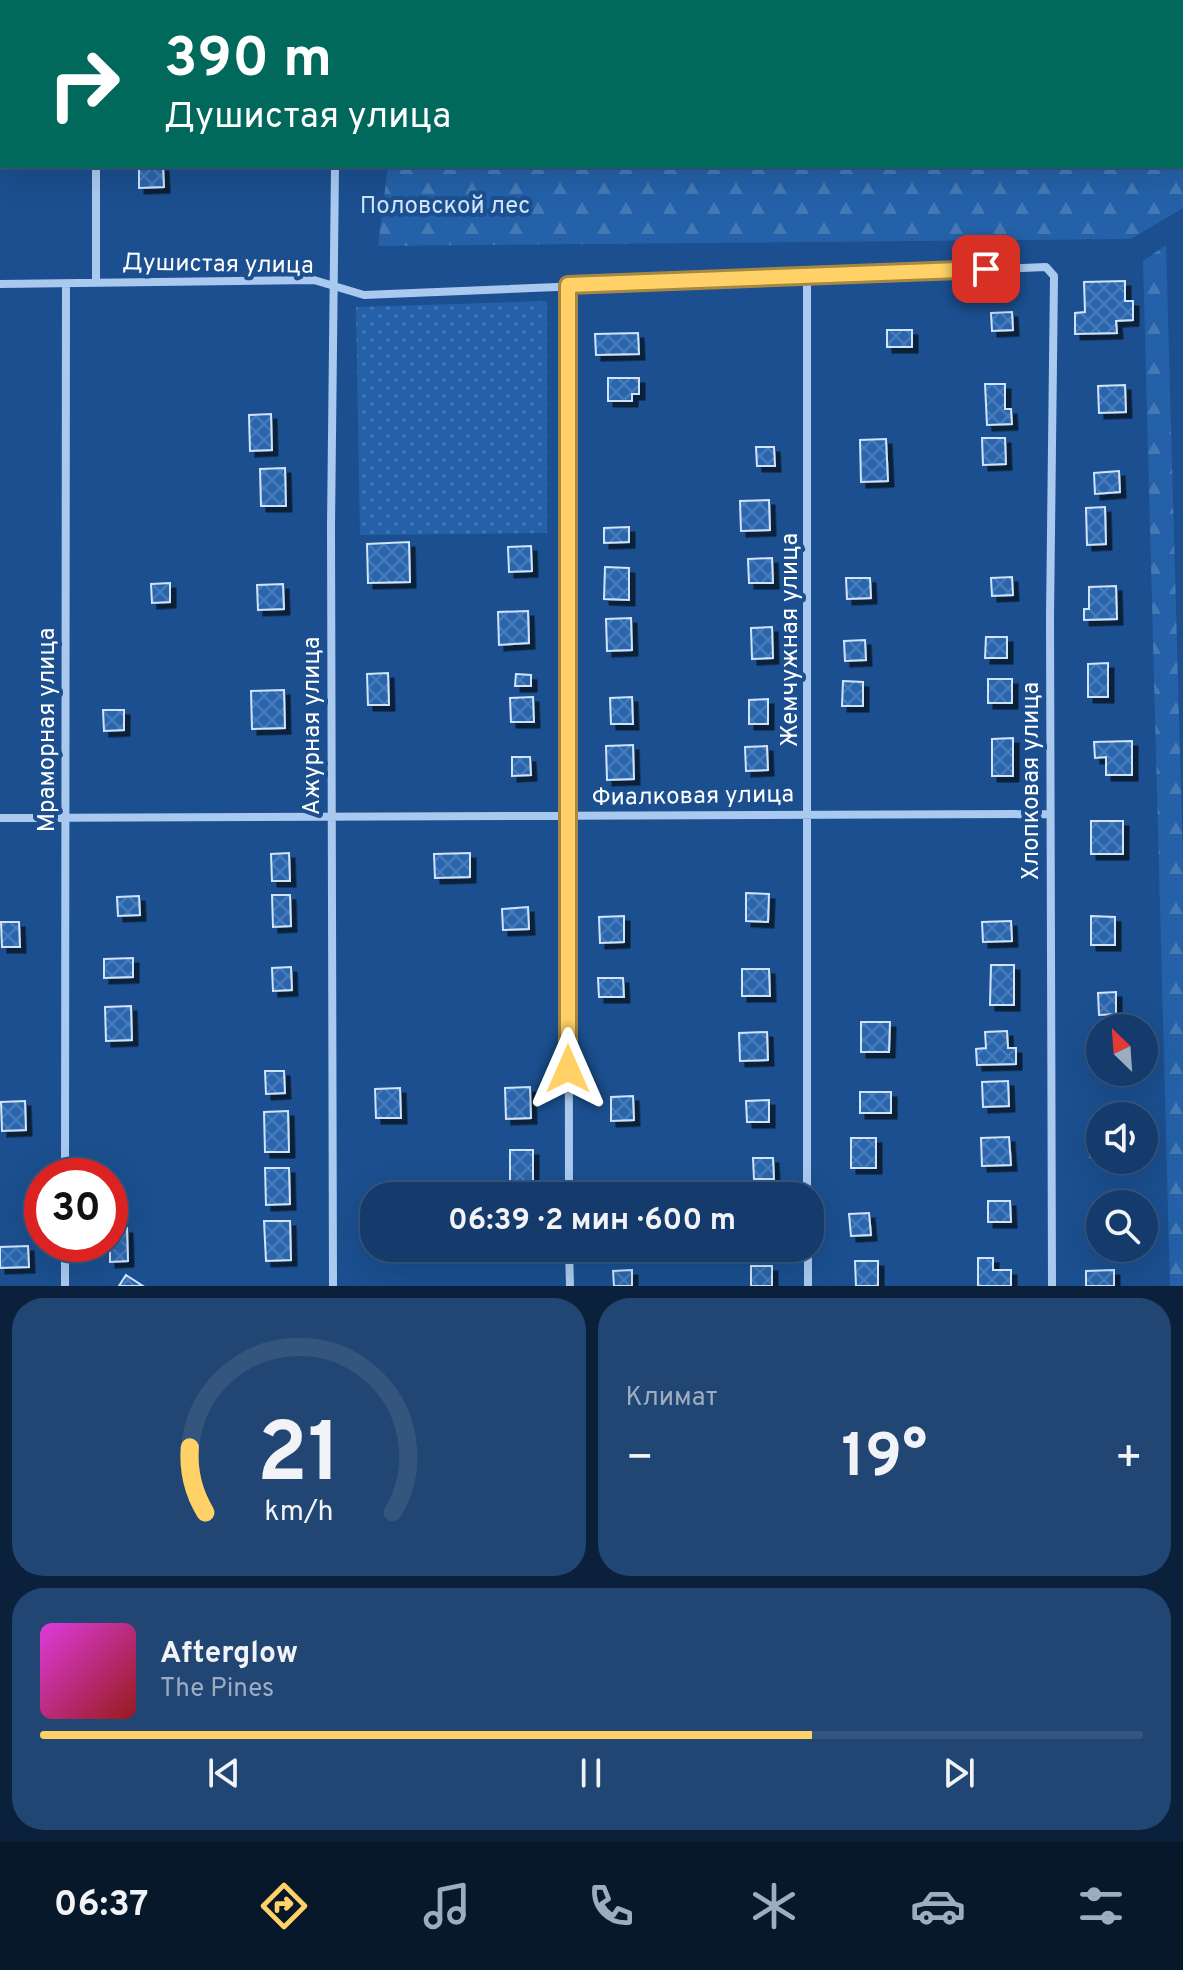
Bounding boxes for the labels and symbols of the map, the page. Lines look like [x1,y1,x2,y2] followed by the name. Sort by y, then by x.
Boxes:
[360,192,530,222] park label: Половской лес
[952,235,1020,303] pin
[122,248,314,282] street label: Душистая улица
[776,533,806,747] street label: Жемчужная улица
[33,628,63,832] street label: Мраморная улица
[298,637,328,815] street label: Ажурная улица
[1017,682,1047,880] street label: Хлопковая улица
[592,780,794,814] street label: Фиалковая улица
[1086,1014,1158,1086] north arrow
[526,1027,610,1111] position arrow
[24,1158,128,1262] speed limit sign: 30

